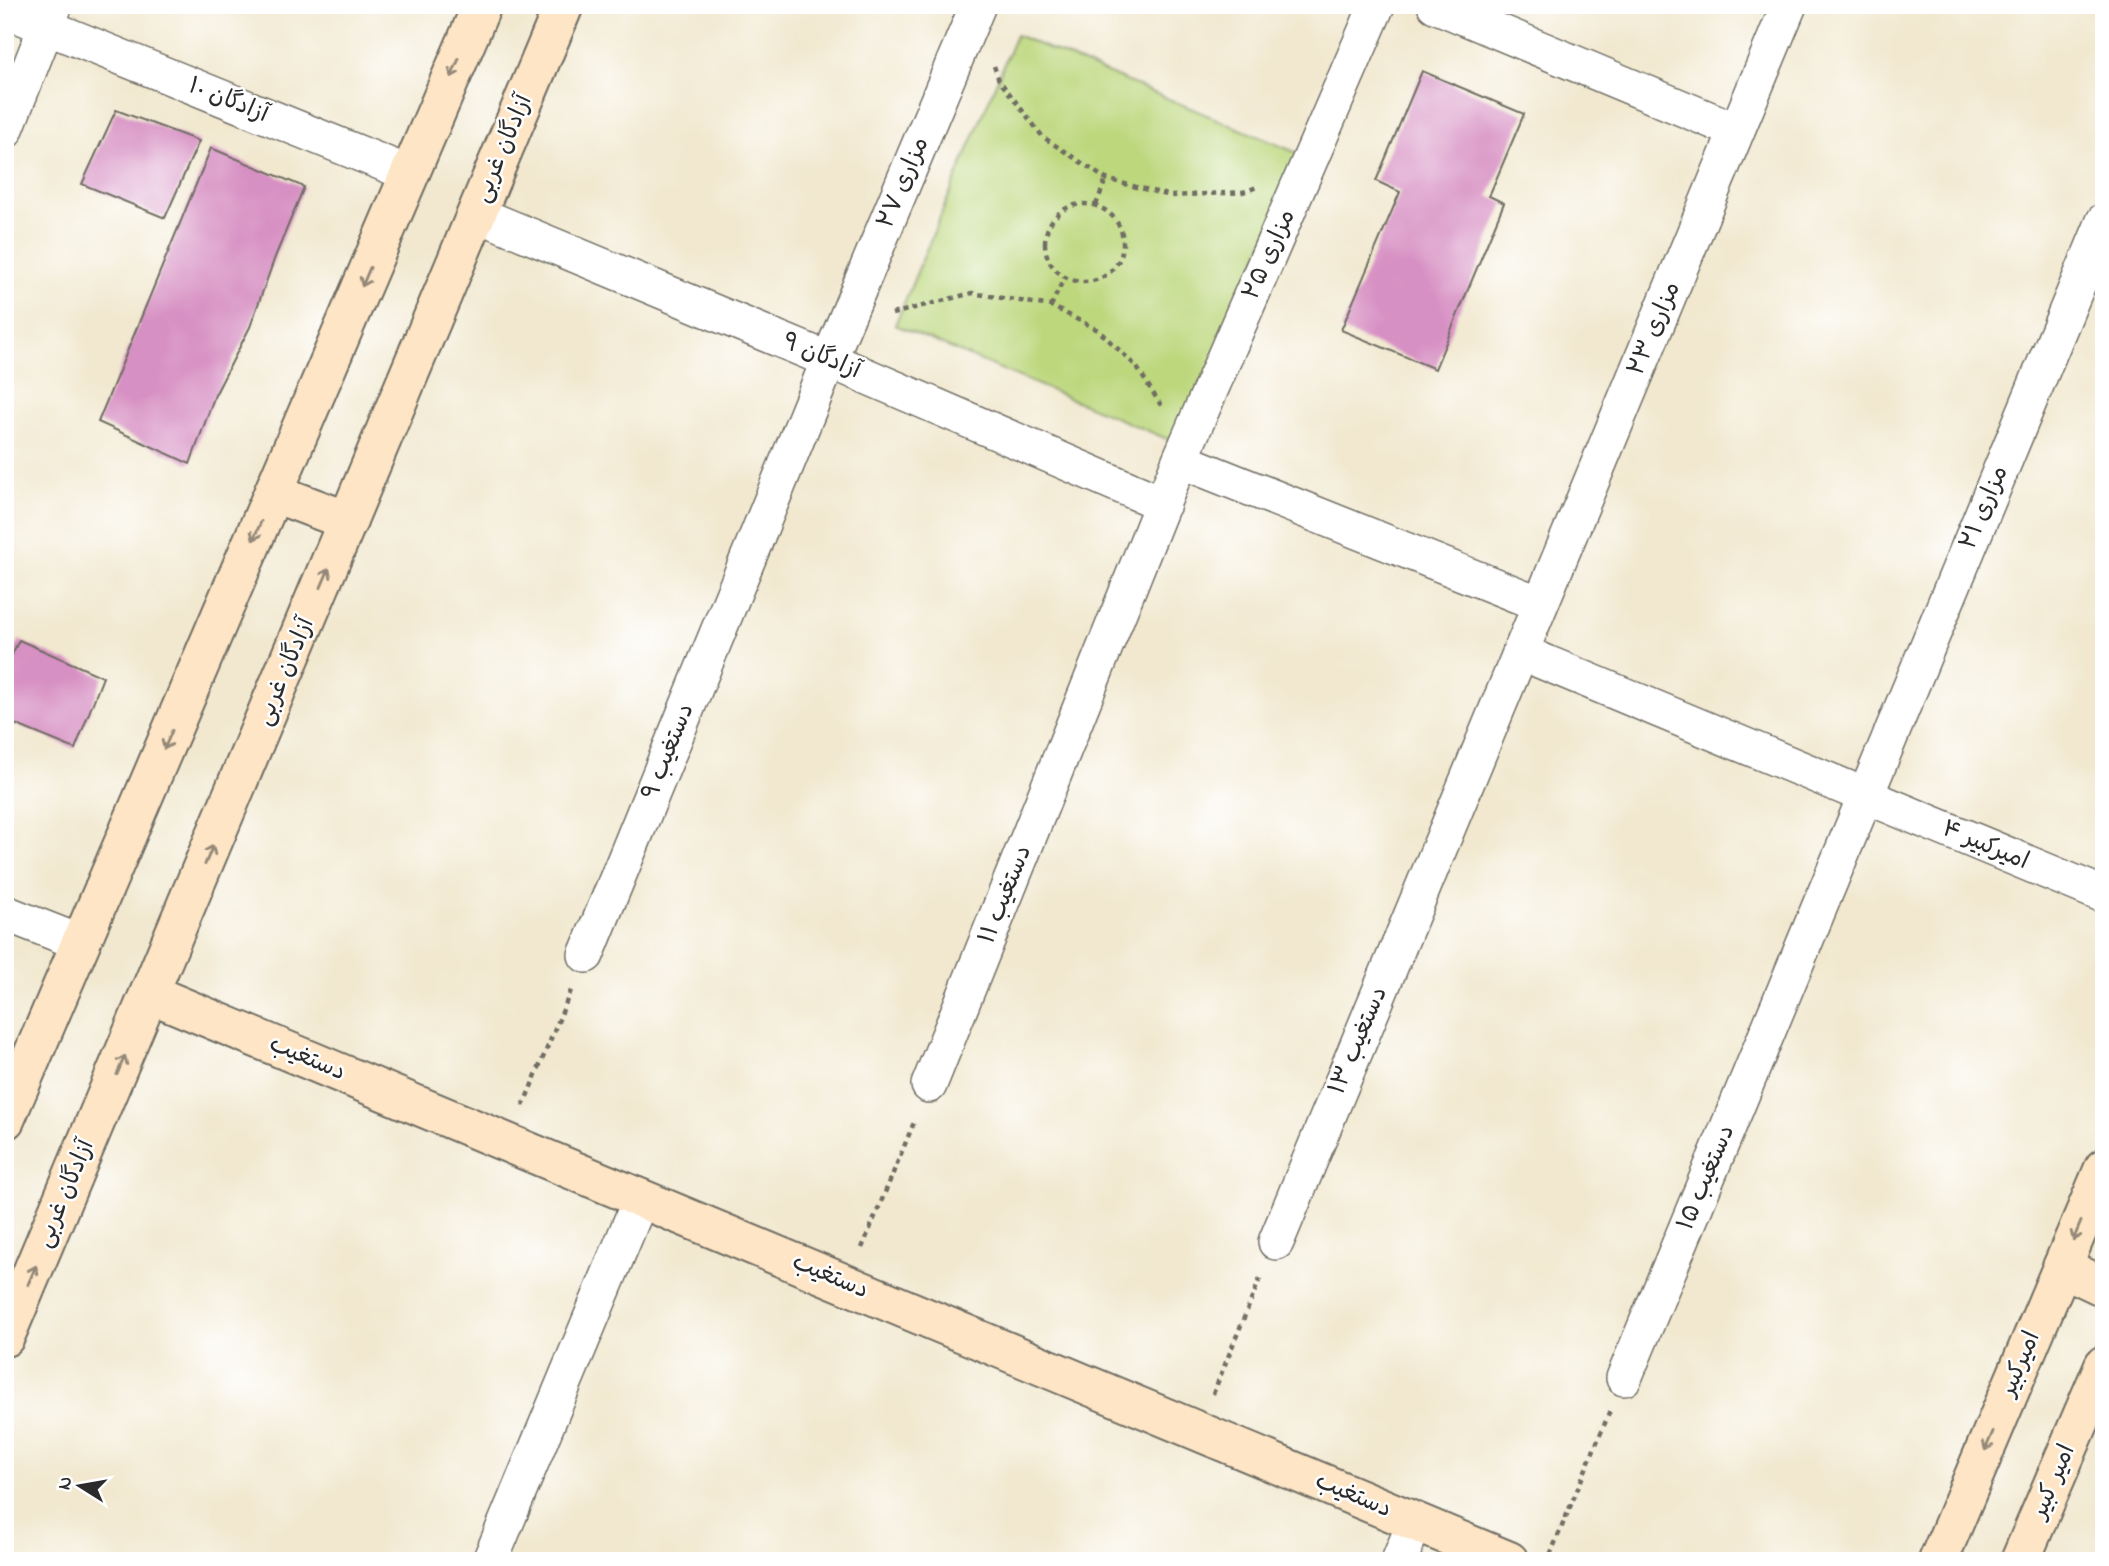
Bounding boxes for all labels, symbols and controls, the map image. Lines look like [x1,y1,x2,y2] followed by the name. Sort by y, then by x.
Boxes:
[448,57,461,78] one-way arrow
[183,69,274,133] street label: آزادگان ۱۰
[466,88,543,209] street label: آزادگان غربی
[869,132,939,234] street label: مزاری ۲۷
[1234,204,1306,306] street label: مزاری ۲۵
[359,266,372,287] one-way arrow
[1620,277,1690,381] street label: مزاری ۲۳
[776,325,867,390] street label: آزادگان ۹
[1952,461,2018,555] street label: مزاری ۲۱
[250,520,263,542] one-way arrow
[319,567,332,589] one-way arrow
[248,611,325,732] street label: آزادگان غربی
[634,699,704,805] street label: دستغیب ۹
[160,729,173,751] one-way arrow
[1936,812,2034,880] street label: امیرکبیر ۴
[970,840,1042,950] street label: دستغیب ۱۱
[203,845,216,867] one-way arrow
[1321,981,1397,1101] street label: دستغیب ۱۳
[263,1027,351,1091] street label: دستغیب
[115,1055,128,1076] one-way arrow
[1669,1120,1745,1236] street label: دستغیب ۱۵
[28,1133,105,1254] street label: آزادگان غربی
[2070,1220,2083,1241] one-way arrow
[786,1245,874,1309] street label: دستغیب
[26,1264,39,1286] one-way arrow
[1991,1326,2050,1404] street label: امیرکبیر
[1982,1429,1995,1451] one-way arrow
[2022,1439,2085,1526] street label: امیر کبیر
[46,1450,116,1520] north arrow
[1309,1464,1397,1528] street label: دستغیب
[51,1474,80,1492] text: N

